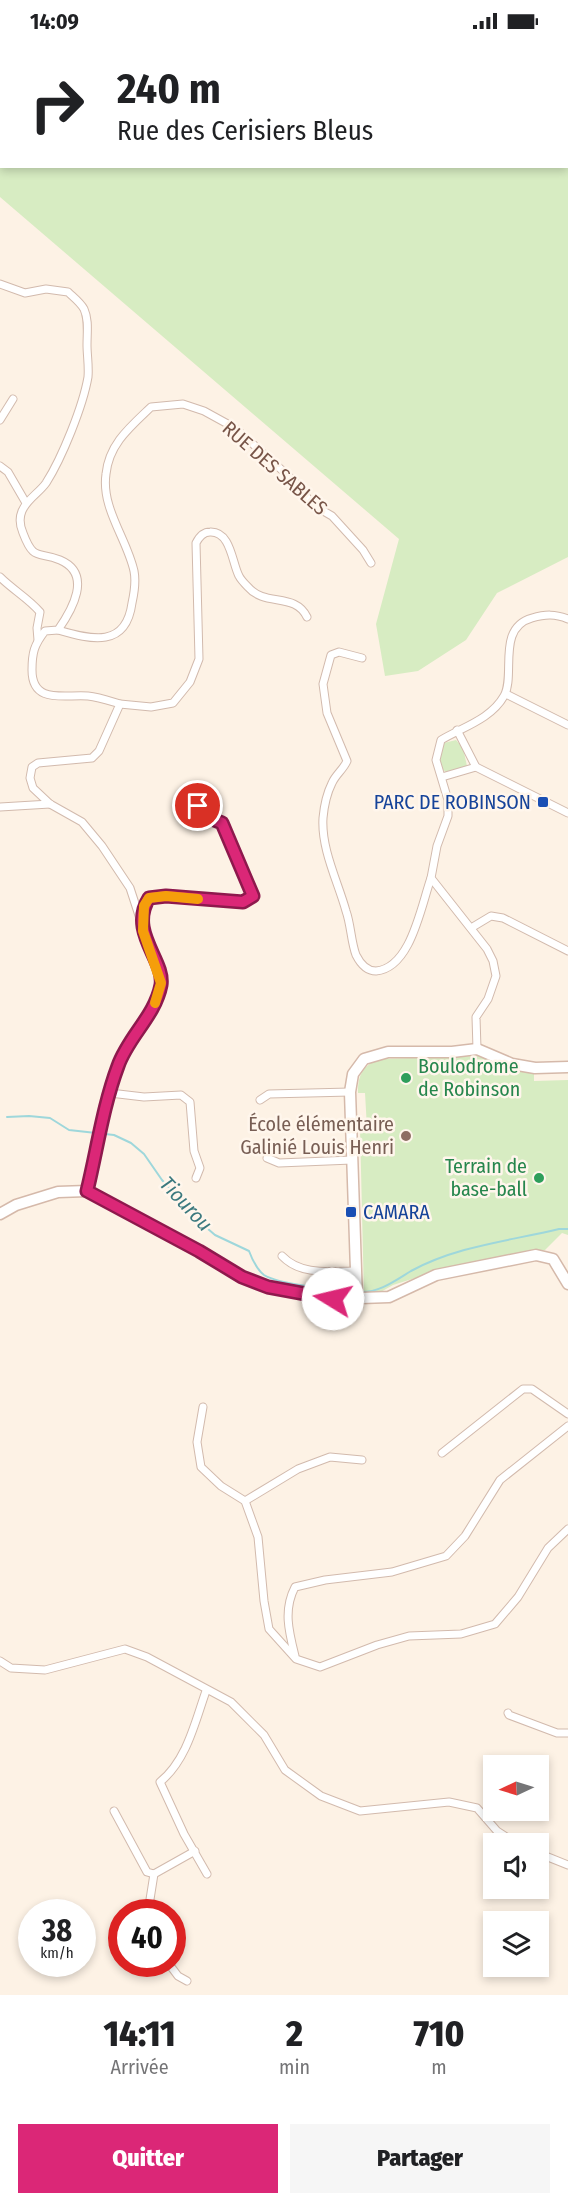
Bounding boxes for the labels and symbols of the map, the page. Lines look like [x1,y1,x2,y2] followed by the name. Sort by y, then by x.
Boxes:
[218,416,332,520] street label: RUE DES SABLES
[172,780,223,831] pin
[374,790,531,814] place label: PARC DE ROBINSON
[536,795,550,809] marker: PARC DE ROBINSON
[418,1054,520,1101] place label: Boulodrome de Robinson
[399,1071,413,1085] marker: Boulodrome de Robinson
[240,1112,394,1159] place label: École élémentaire Galinié Louis Henri
[399,1129,413,1143] marker: École élémentaire Galinié Louis Henri
[445,1154,527,1201] place label: Terrain de base-ball
[154,1171,218,1237] water label: Tiourou
[532,1171,546,1185] marker: Terrain de base-ball
[363,1200,430,1224] place label: CAMARA
[344,1205,358,1219] marker: CAMARA
[301,1267,365,1331] position arrow
[483,1755,549,1821] north arrow
[108,1899,186,1977] speed limit sign: 40

